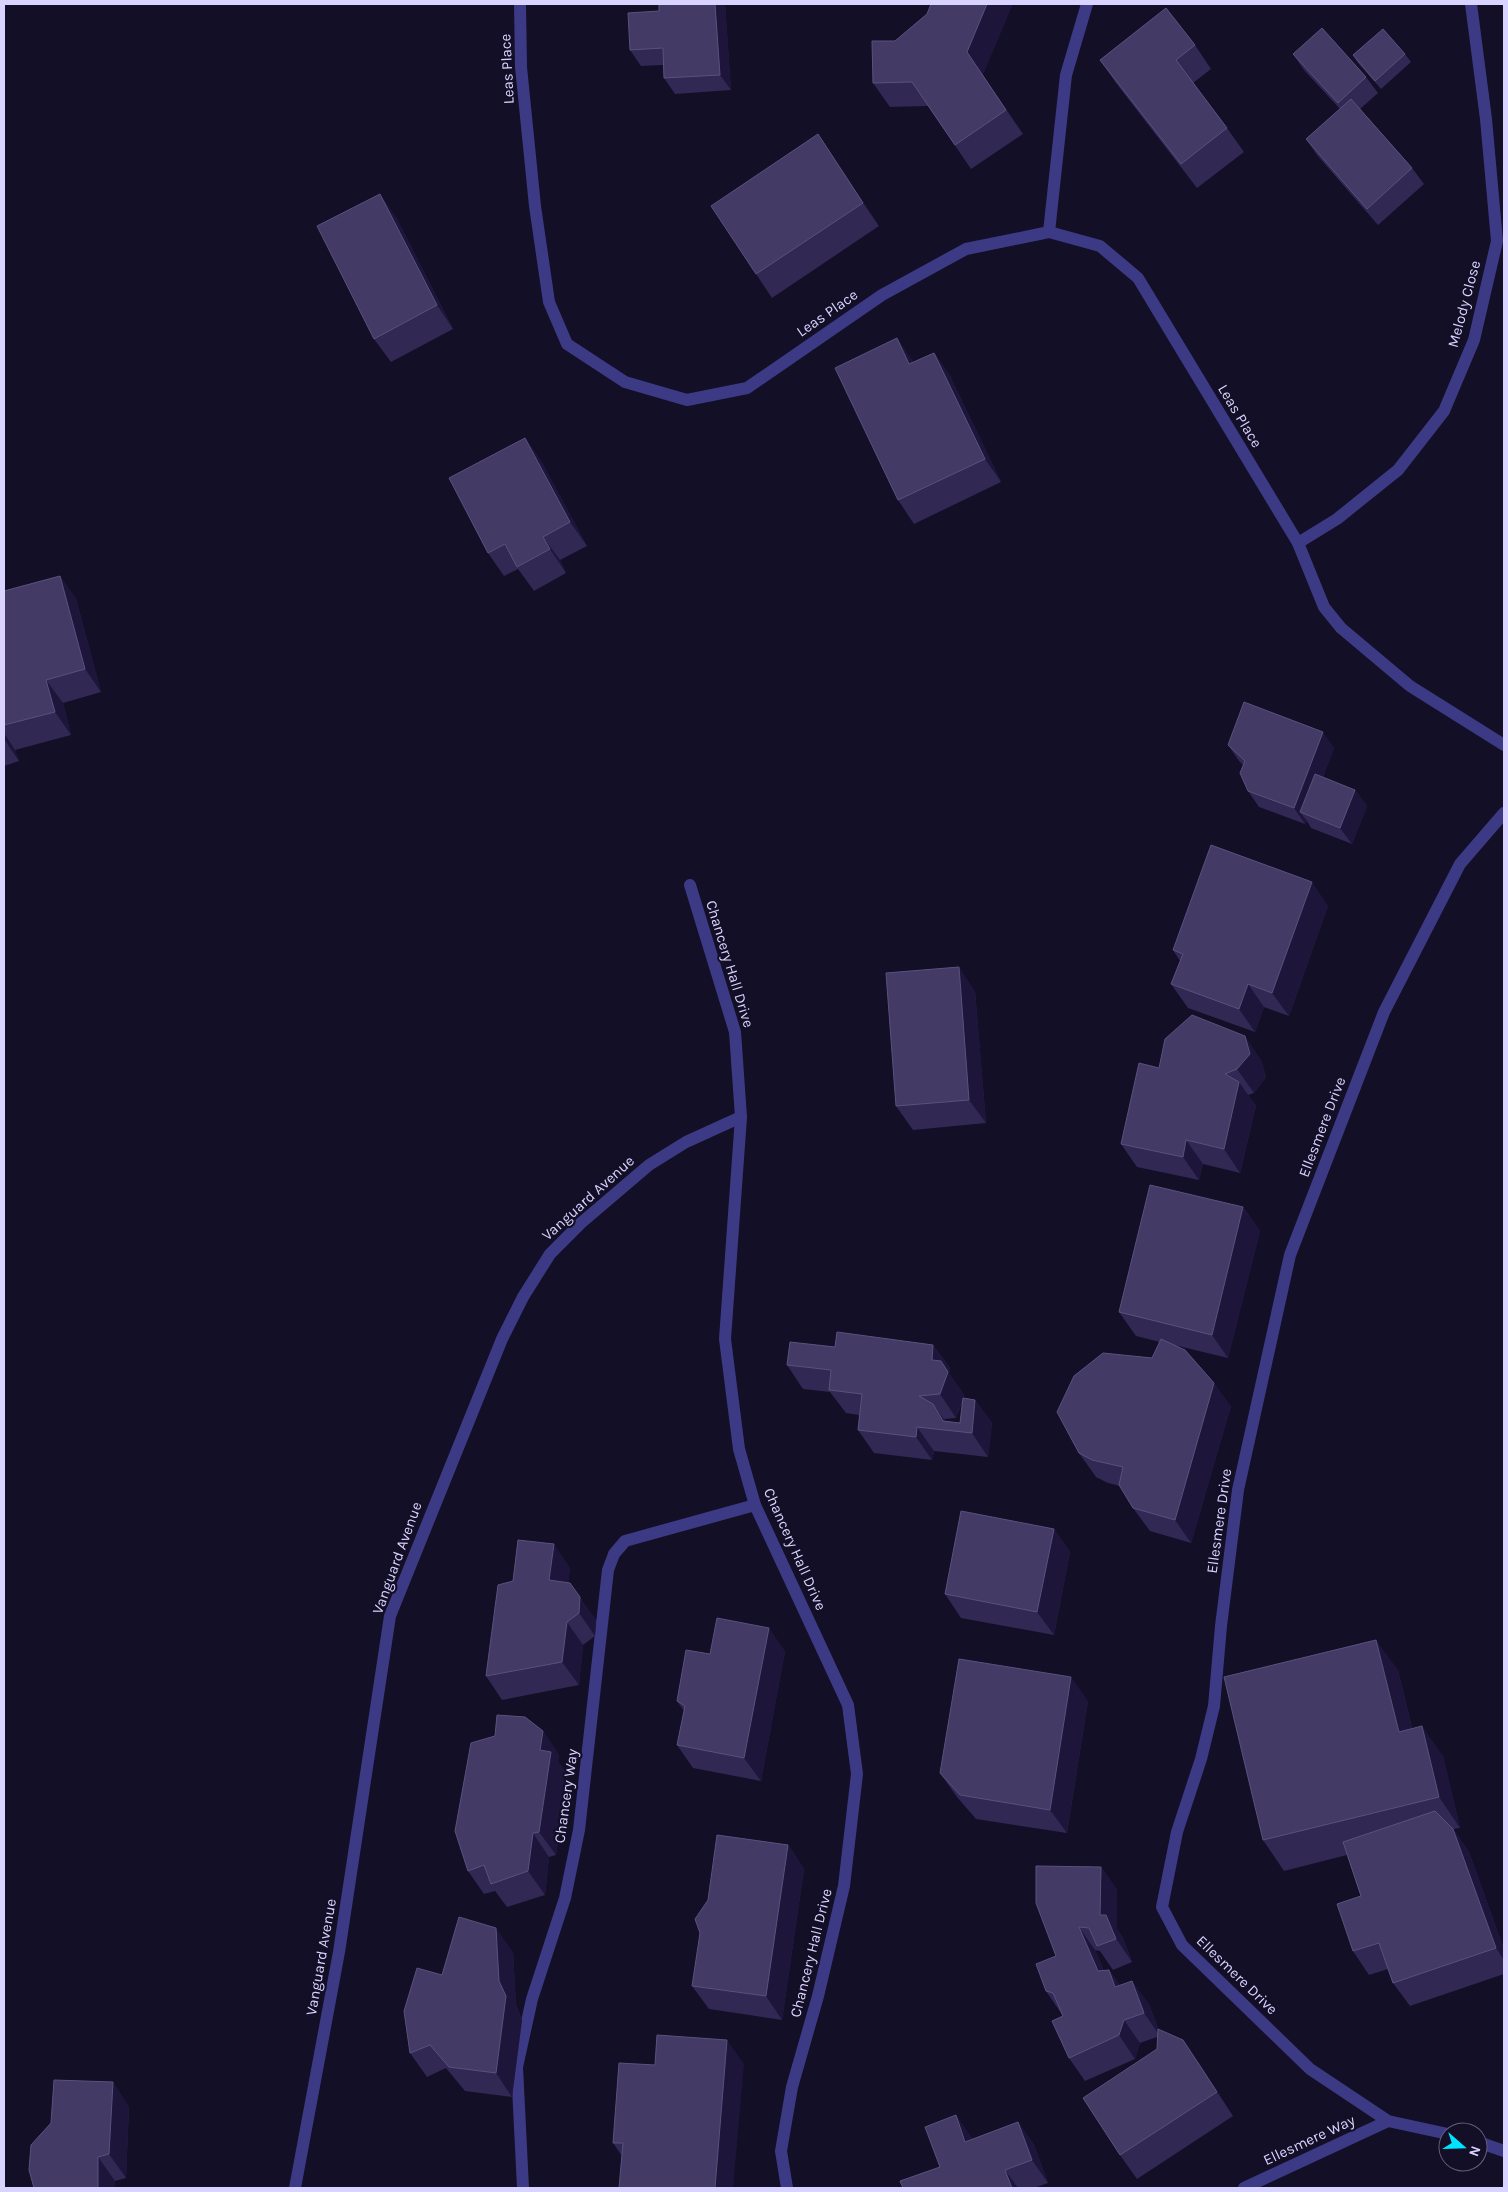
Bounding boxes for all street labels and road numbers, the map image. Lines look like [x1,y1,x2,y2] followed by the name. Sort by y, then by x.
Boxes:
[496,33,518,105] street label: Leas Place
[1444,258,1484,350] street label: Melody Close
[793,285,861,341] street label: Leas Place
[1214,381,1266,451] street label: Leas Place
[702,898,758,1030] street label: Chancery Hall Drive
[1295,1074,1349,1180] street label: Ellesmere Drive
[538,1152,638,1244] street label: Vanguard Avenue
[1203,1467,1235,1575] street label: Ellesmere Drive
[760,1485,830,1613] street label: Chancery Hall Drive
[368,1499,426,1617] street label: Vanguard Avenue
[550,1748,582,1844] street label: Chancery Way
[786,1887,836,2019] street label: Chancery Hall Drive
[302,1897,340,2017] street label: Vanguard Avenue
[1193,1932,1281,2018] street label: Ellesmere Drive
[1260,2111,1358,2169] street label: Ellesmere Way

